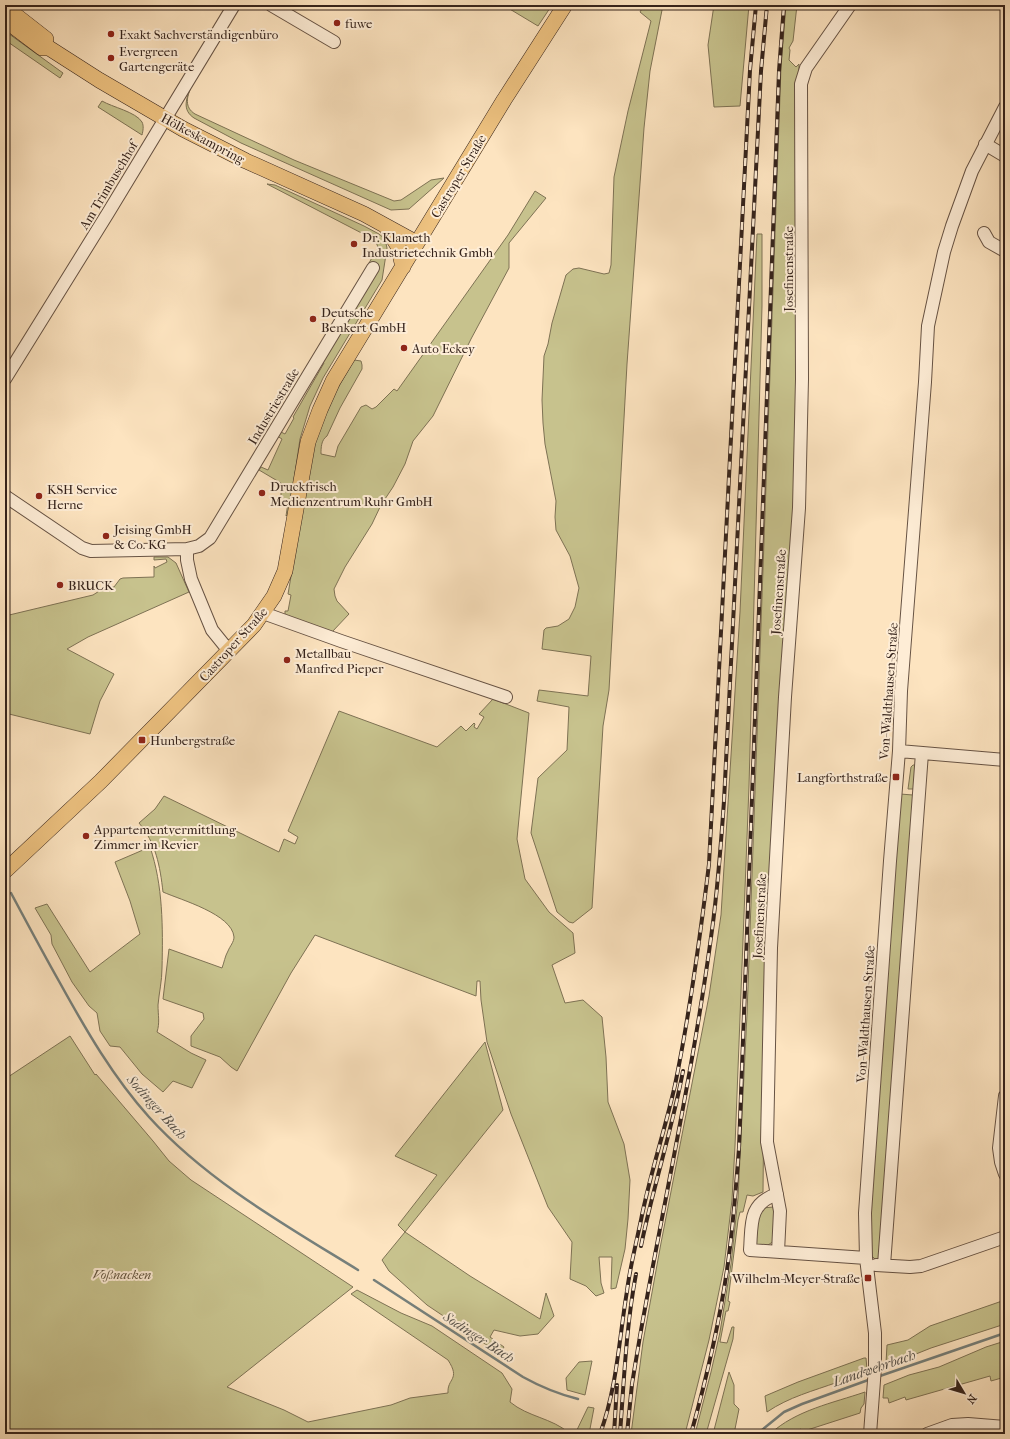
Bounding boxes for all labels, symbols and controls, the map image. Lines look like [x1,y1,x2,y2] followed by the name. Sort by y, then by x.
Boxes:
[345,16,373,31] place label: fuwe
[332,18,342,28] marker: fuwe
[119,27,279,42] place label: Exakt Sachverständigenbüro
[106,29,116,39] marker: Exakt Sachverständigenbüro
[119,44,195,74] place label: Evergreen Gartengeräte
[106,53,116,63] marker: Evergreen Gartengeräte
[159,110,248,167] street label: Hölkeskampring
[428,131,489,221] street label: Castroper Straße
[76,136,142,233] street label: Am Trimbuschhof
[781,226,796,313] street label: Josefinenstraße
[362,230,494,260] place label: Dr. Klameth Industrietechnik Gmbh
[349,239,359,249] marker: Dr. Klameth Industrietechnik Gmbh
[321,305,406,335] place label: Deutsche Benkert GmbH
[308,314,318,324] marker: Deutsche Benkert GmbH
[411,341,476,356] place label: Auto Eckey
[399,343,409,353] marker: Auto Eckey
[245,365,302,447] street label: Industriestraße
[270,479,433,509] place label: Druckfrisch Medienzentrum Ruhr GmbH
[47,482,118,512] place label: KSH Service Herne
[257,488,267,498] marker: Druckfrisch Medienzentrum Ruhr GmbH
[34,491,44,501] marker: KSH Service Herne
[113,522,192,552] place label: Jeising GmbH & Co. KG
[101,531,111,541] marker: Jeising GmbH & Co. KG
[768,548,789,636] street label: Josefinenstraße
[68,578,114,593] place label: BRUCK
[55,580,65,590] marker: BRUCK
[196,604,271,684] street label: Castroper Straße
[876,621,901,761] street label: Von-Waldthausen-Straße
[295,646,384,676] place label: Metallbau Manfred Pieper
[282,655,292,665] marker: Metallbau Manfred Pieper
[150,733,236,748] place label: Hunbergstraße
[137,735,147,745] marker: Hunbergstraße
[797,770,889,785] place label: Langforthstraße
[891,772,901,782] marker: Langforthstraße
[93,822,237,852] place label: Appartementvermittlung Zimmer im Revier
[81,831,91,841] marker: Appartementvermittlung Zimmer im Revier
[750,872,769,960] street label: Josefinenstraße
[853,944,878,1084] street label: Von-Waldthausen-Straße
[122,1071,190,1143] water label: Sodinger Bach
[93,1267,151,1282] park label: Voßnacken
[731,1271,861,1286] place label: Wilhelm-Meyer-Straße
[863,1273,873,1283] marker: Wilhelm-Meyer-Straße
[439,1308,517,1367] water label: Sodinger Bach
[830,1346,918,1391] water label: Landwehrbach
[944,1373,984,1413] north arrow
[963,1392,979,1407] text: N

